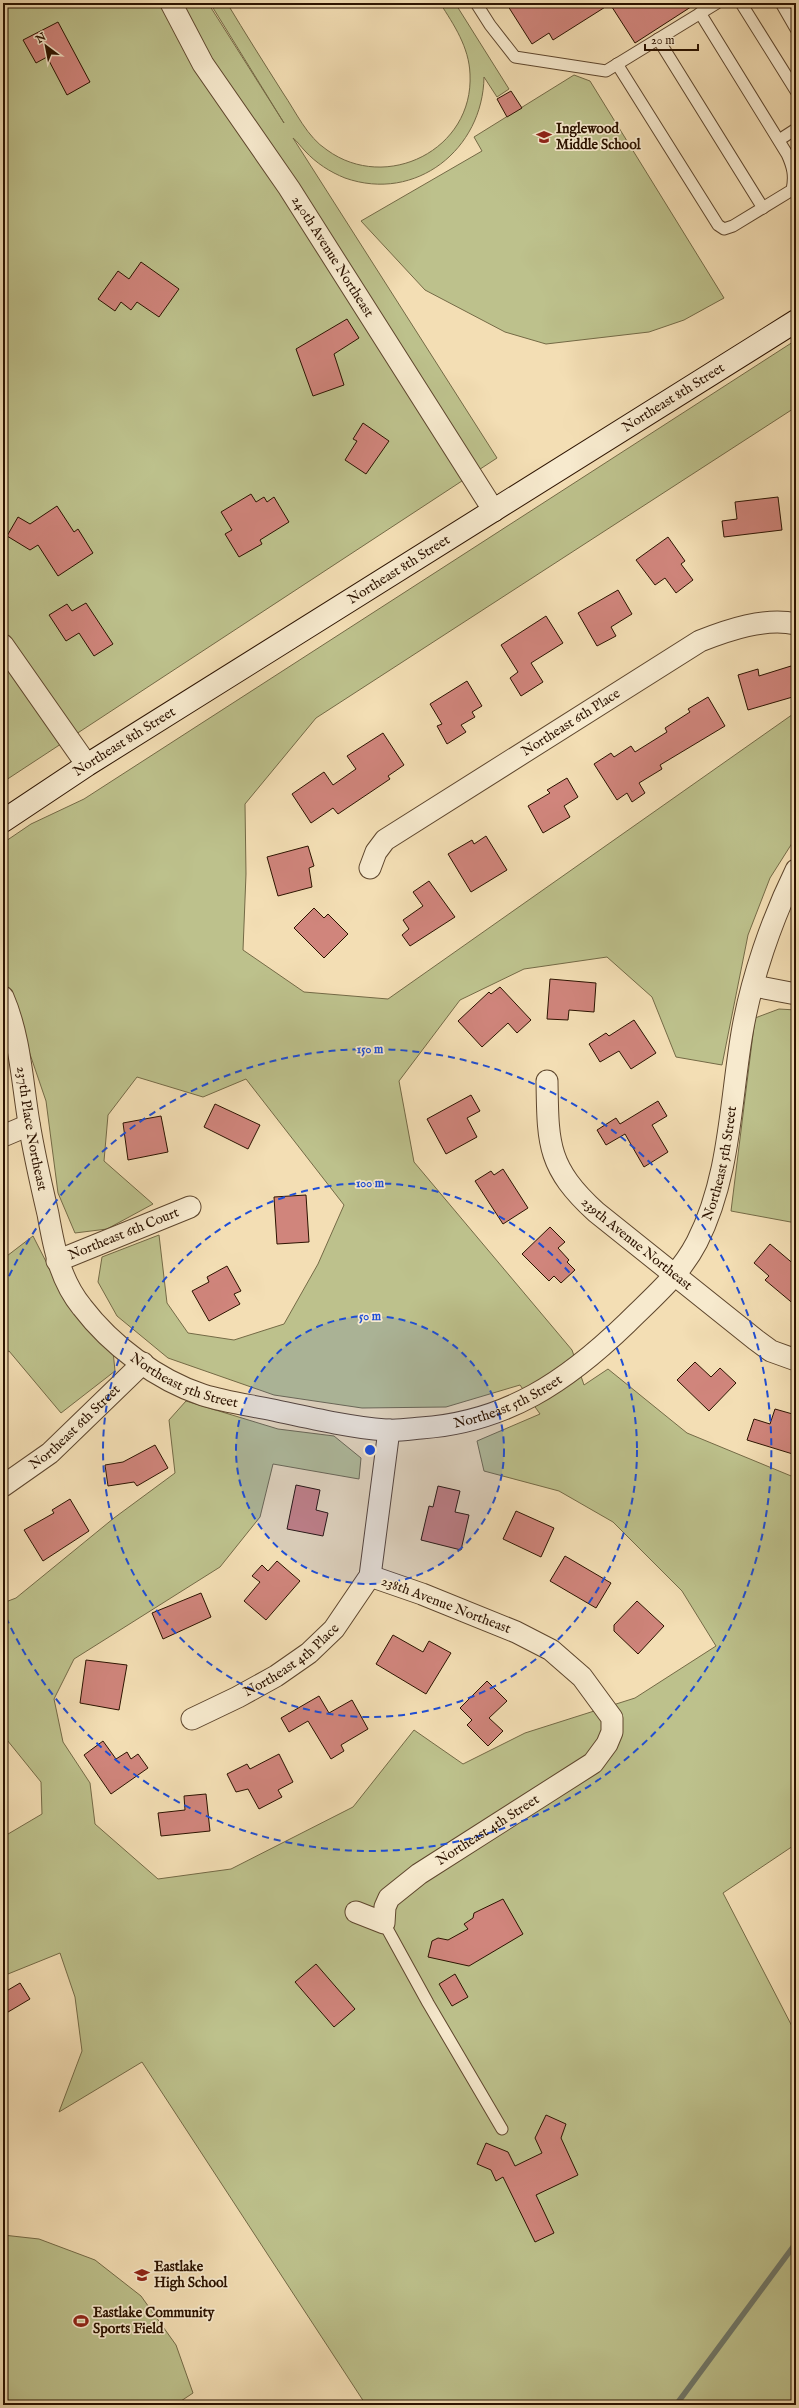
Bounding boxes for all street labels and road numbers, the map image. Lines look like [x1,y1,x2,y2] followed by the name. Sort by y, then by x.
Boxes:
[287,192,378,321] street label: 240th Avenue Northeast
[619,359,728,437] street label: Northeast 8th Street
[344,531,454,608] street label: Northeast 8th Street
[518,684,624,760] street label: Northeast 6th Place
[70,703,179,781] street label: Northeast 8th Street
[12,1065,51,1193] street label: 237th Place Northeast
[698,1105,741,1223] street label: Northeast 5th Street
[577,1194,696,1295] street label: 239th Avenue Northeast
[66,1203,182,1264] street label: Northeast 6th Court
[126,1349,240,1412] street label: Northeast 5th Street
[452,1371,566,1433] street label: Northeast 5th Street
[26,1381,124,1474] street label: Northeast 6th Street
[379,1572,513,1638] street label: 238th Avenue Northeast
[240,1620,344,1701] street label: Northeast 4th Place
[433,1790,543,1870] street label: Northeast 4th Street

